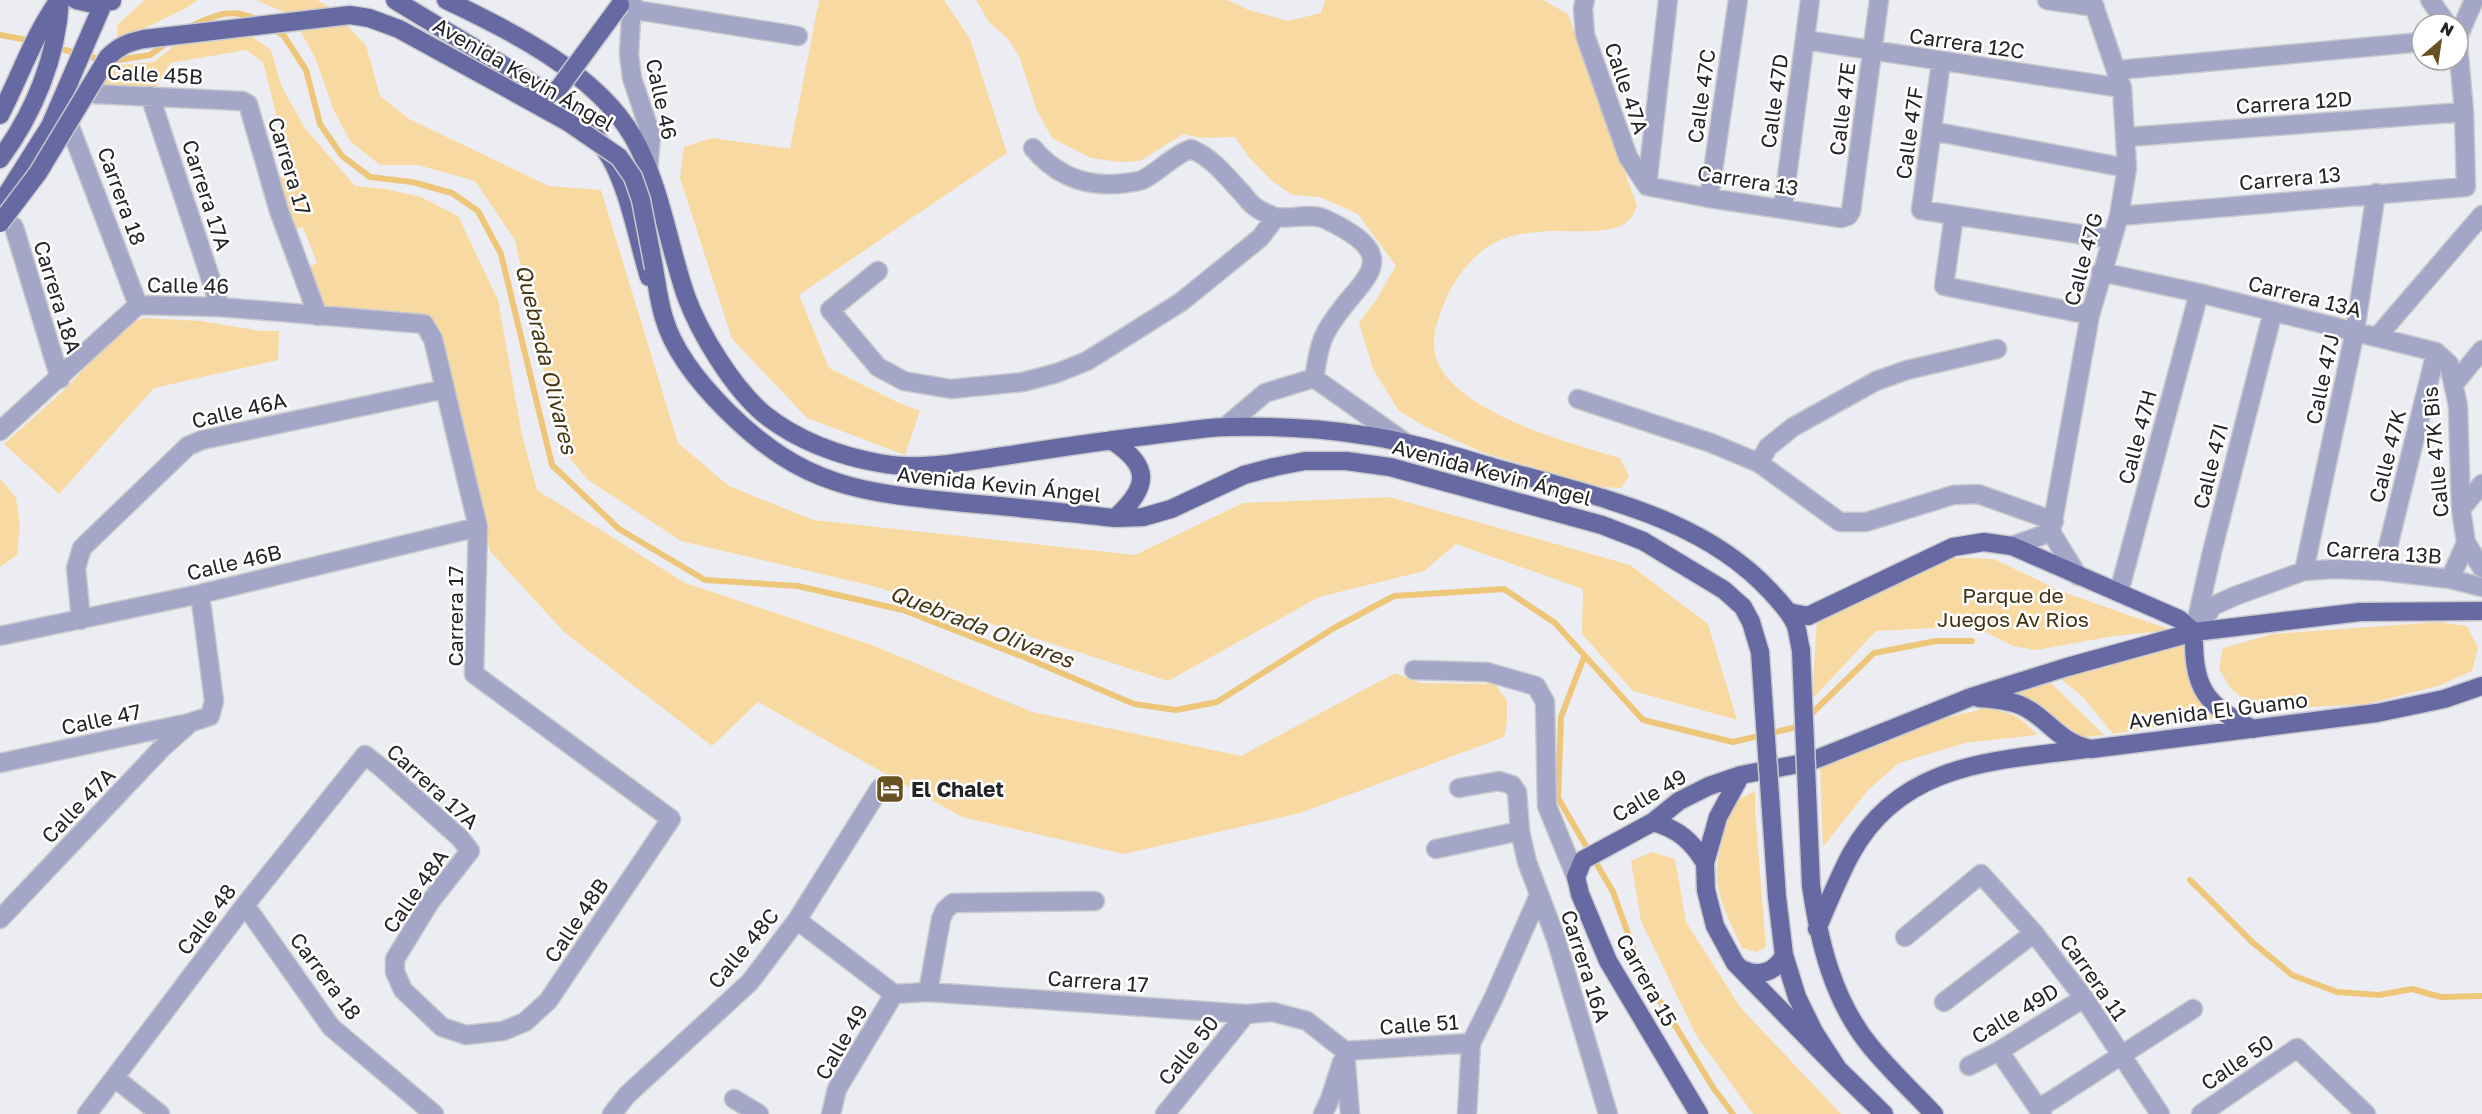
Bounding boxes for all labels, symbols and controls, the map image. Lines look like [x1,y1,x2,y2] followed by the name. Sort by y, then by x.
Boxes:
[429,11,619,137] street label: Avenida Kevin Ángel
[2410,12,2470,72] north arrow
[2437,17,2457,41] text: N
[1908,22,2026,64] street label: Carrera 12C
[1599,39,1655,137] street label: Calle 47A
[1682,47,1720,145] street label: Calle 47C
[1754,52,1794,150] street label: Calle 47D
[641,56,683,142] street label: Calle 46
[106,59,204,89] street label: Calle 45B
[1823,61,1861,157] street label: Calle 47E
[1890,85,1928,181] street label: Calle 47F
[2235,85,2353,119] street label: Carrera 12D
[263,114,317,218] street label: Carrera 17
[177,136,237,254] street label: Carrera 17A
[92,143,152,249] street label: Carrera 18
[1696,159,1800,201] street label: Carrera 13
[2238,161,2342,195] street label: Carrera 13
[2058,209,2108,309] street label: Calle 47G
[29,237,87,357] street label: Carrera 18A
[510,262,584,458] water label: Quebrada Olivares
[2246,269,2364,323] street label: Carrera 13A
[147,271,229,299] street label: Calle 46
[2300,331,2344,427] street label: Calle 47J
[2416,385,2454,519] street label: Calle 47K Bis
[189,386,289,434] street label: Calle 46A
[2112,387,2162,487] street label: Calle 47H
[2363,407,2411,505] street label: Calle 47K
[2187,420,2233,512] street label: Calle 47I
[1390,433,1594,511] street label: Avenida Kevin Ángel
[896,460,1102,508] street label: Avenida Kevin Ángel
[2325,535,2443,569] street label: Carrera 13B
[184,538,284,586] street label: Calle 46B
[442,566,468,666] street label: Carrera 17
[887,579,1079,674] water label: Quebrada Olivares
[1937,582,2089,632] park label: Parque de Juegos Av Rios
[2127,686,2309,734] street label: Avenida El Guamo
[59,698,143,740] street label: Calle 47
[382,738,484,834] street label: Carrera 17A
[36,762,120,848] street label: Calle 47A
[1607,763,1691,827] street label: Calle 49
[874,773,906,805] hotel icon: El Chalet
[911,776,1004,802] place label: El Chalet
[377,844,453,938] street label: Calle 48A
[538,873,614,967] street label: Calle 48B
[171,878,241,960] street label: Calle 48
[702,903,784,993] street label: Calle 48C
[1556,907,1616,1025] street label: Carrera 16A
[285,927,367,1025] street label: Carrera 18
[1611,929,1683,1031] street label: Carrera 15
[2055,929,2133,1025] street label: Carrera 11
[1047,965,1149,997] street label: Carrera 17
[1967,977,2063,1049] street label: Calle 49D
[809,1000,873,1084] street label: Calle 49
[1379,1008,1459,1040] street label: Calle 51
[1152,1010,1224,1090] street label: Calle 50
[2196,1028,2278,1096] street label: Calle 50

